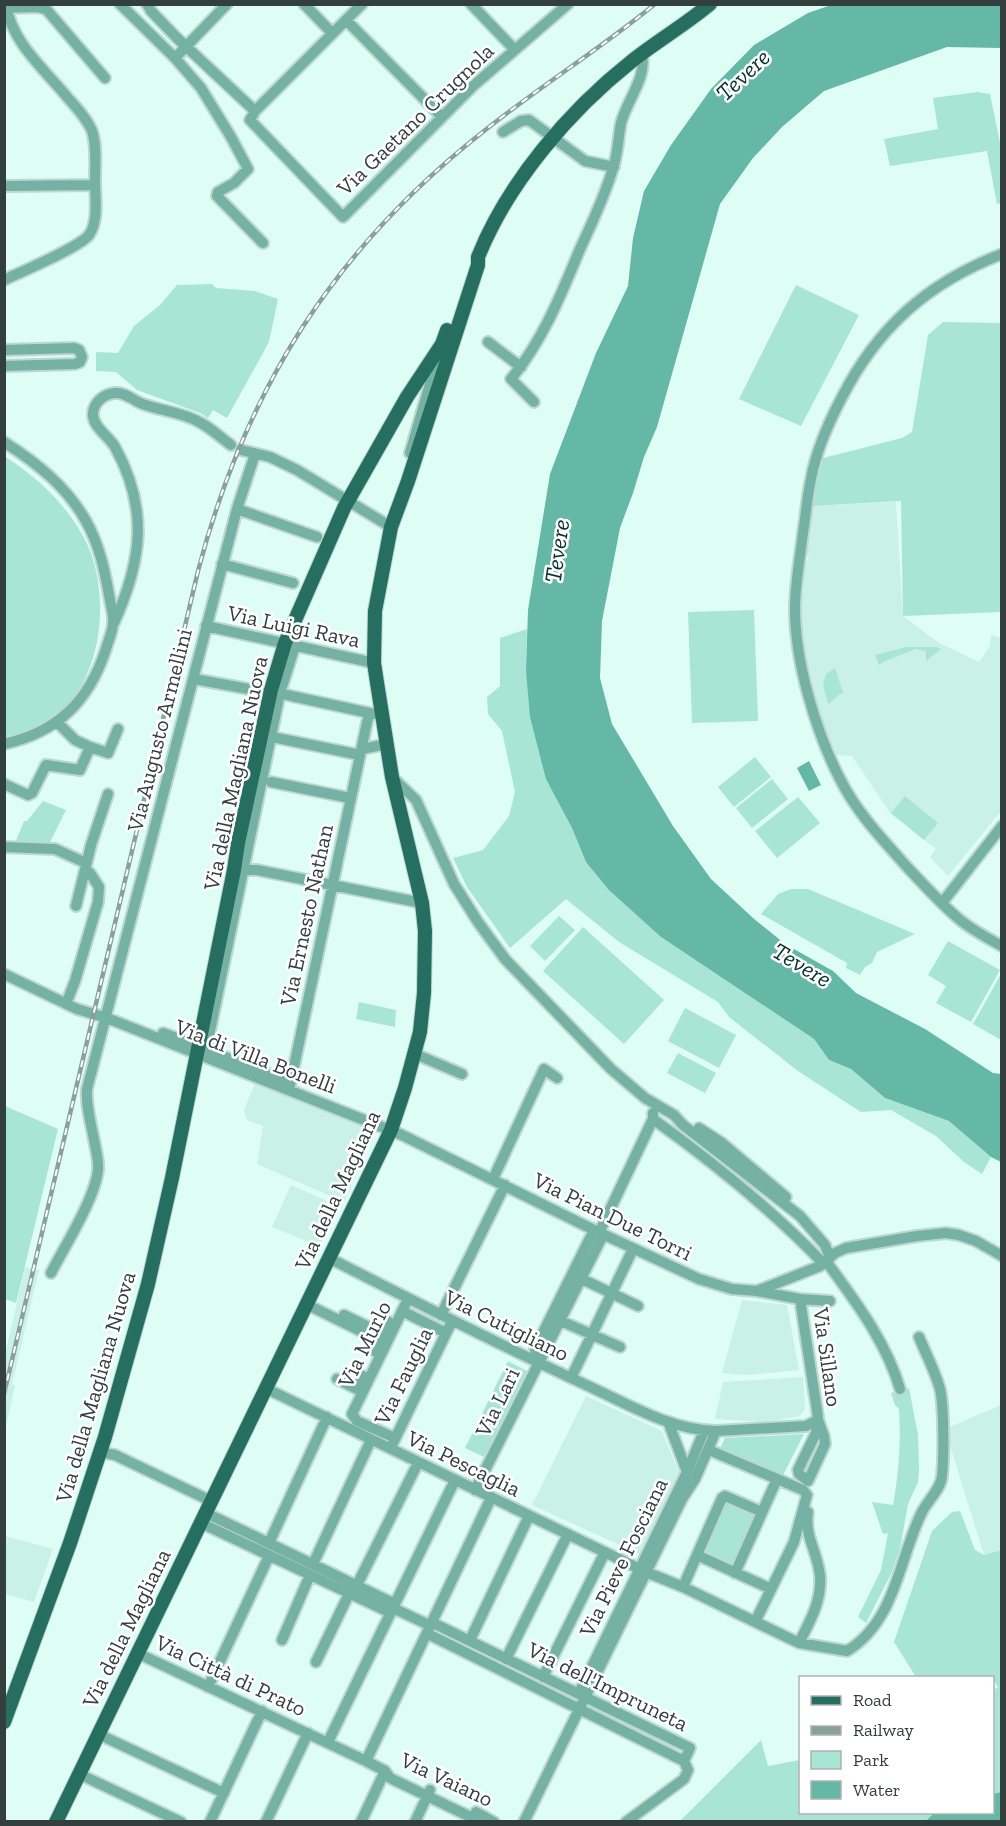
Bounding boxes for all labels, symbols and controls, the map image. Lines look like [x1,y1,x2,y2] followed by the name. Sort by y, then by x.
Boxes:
[331,37,500,202] street label: Via Gaetano Crugnola
[709,42,776,107] water label: Tevere
[538,517,575,584] water label: Tevere
[224,599,363,654] street label: Via Luigi Rava
[121,626,198,835] street label: Via Augusto Armellini
[197,653,274,894] street label: Via della Magliana Nuova
[274,822,339,1009] street label: Via Ernesto Nathan
[768,936,837,993] water label: Tevere
[170,1013,340,1100] street label: Via di Villa Bonelli
[288,1106,386,1275] street label: Via della Magliana
[528,1166,697,1267] street label: Via Pian Due Torri
[49,1268,141,1507] street label: Via della Magliana Nuova
[439,1283,573,1367] street label: Via Cutigliano
[331,1296,397,1393] street label: Via Murlo
[807,1305,848,1408] street label: Via Sillano
[368,1323,439,1430] street label: Via Fauglia
[469,1363,526,1442] street label: Via Lari
[402,1424,525,1503] street label: Via Pescaglia
[573,1473,674,1642] street label: Via Pieve Fosciana
[76,1544,177,1713] street label: Via della Magliana
[150,1628,310,1722] street label: Via Città di Prato
[522,1635,693,1737] street label: Via dell'Impruneta
[799,1676,994,1814] legend
[853,1689,892,1711] text: Road
[853,1719,915,1741] text: Railway
[395,1746,497,1813] street label: Via Vaiano
[853,1749,889,1771] text: Park
[853,1779,900,1801] text: Water

